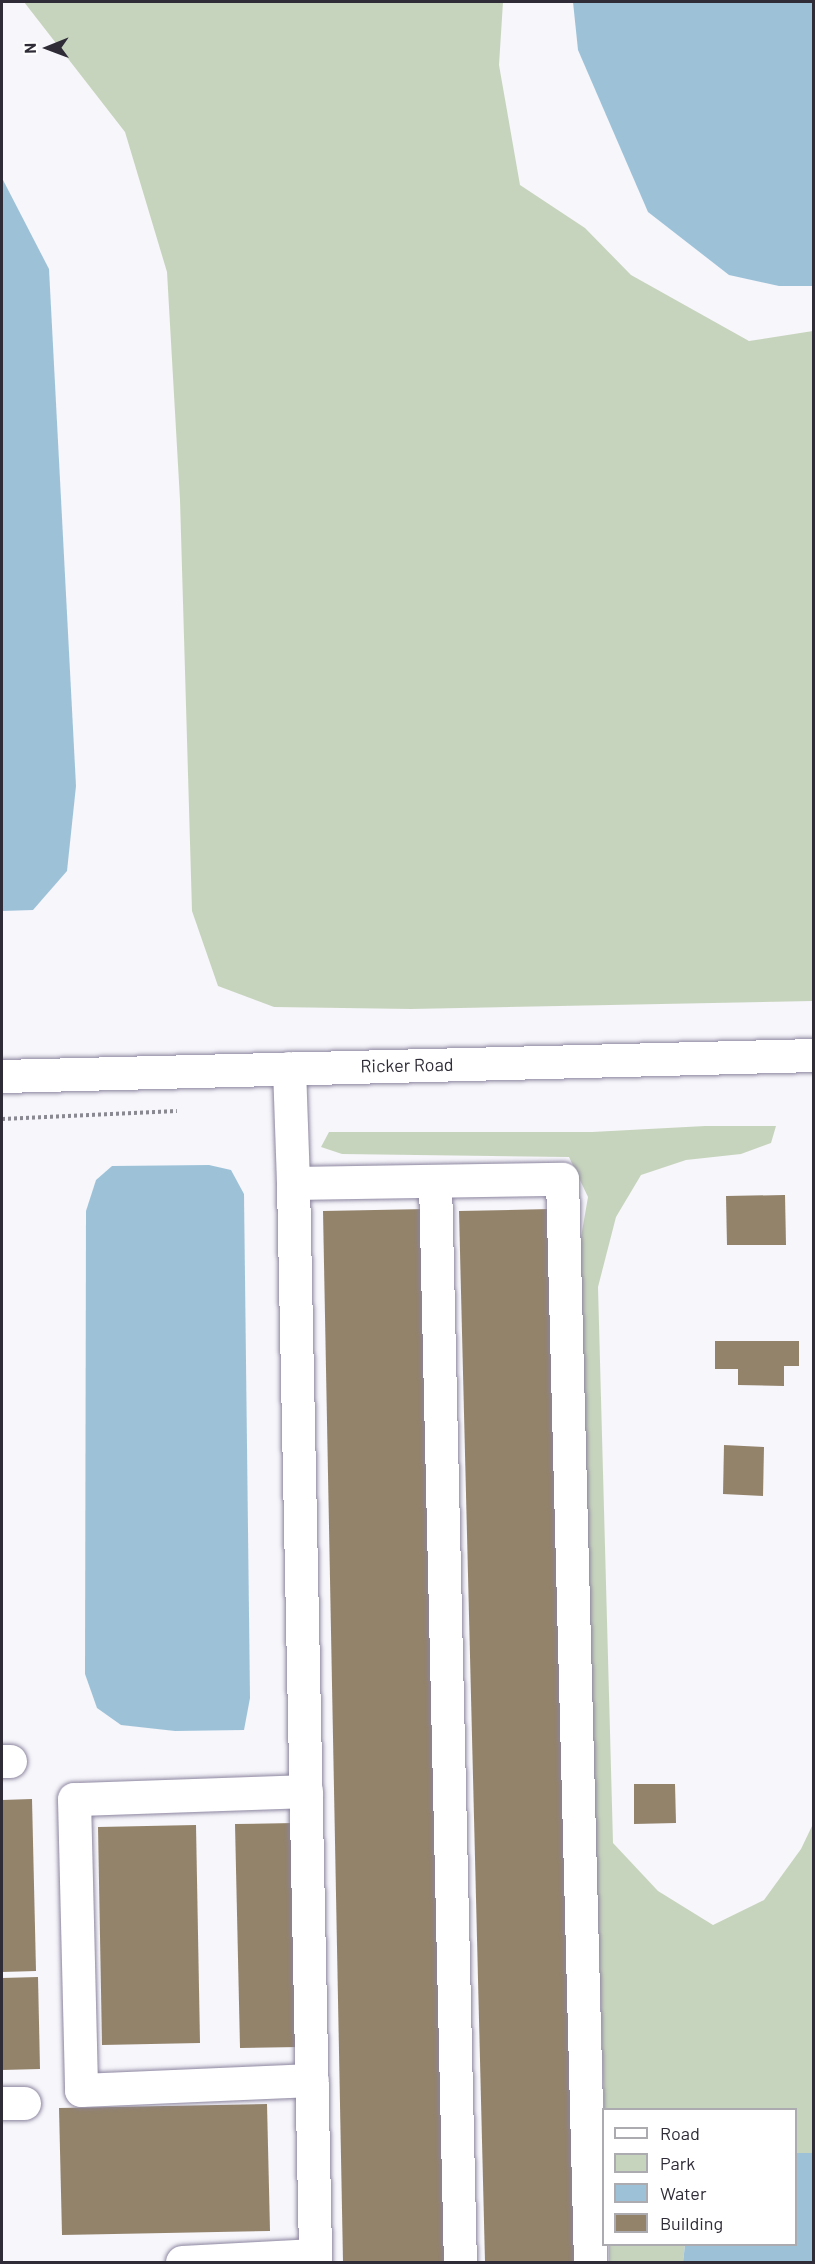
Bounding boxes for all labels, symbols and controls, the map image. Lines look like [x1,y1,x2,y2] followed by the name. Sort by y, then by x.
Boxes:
[18,18,78,78] north arrow
[20,43,39,54] text: N
[360,1053,454,1077] street label: Ricker Road
[602,2108,797,2246] legend
[660,2122,700,2144] text: Road
[660,2152,695,2174] text: Park
[660,2182,707,2204] text: Water
[660,2212,723,2234] text: Building

